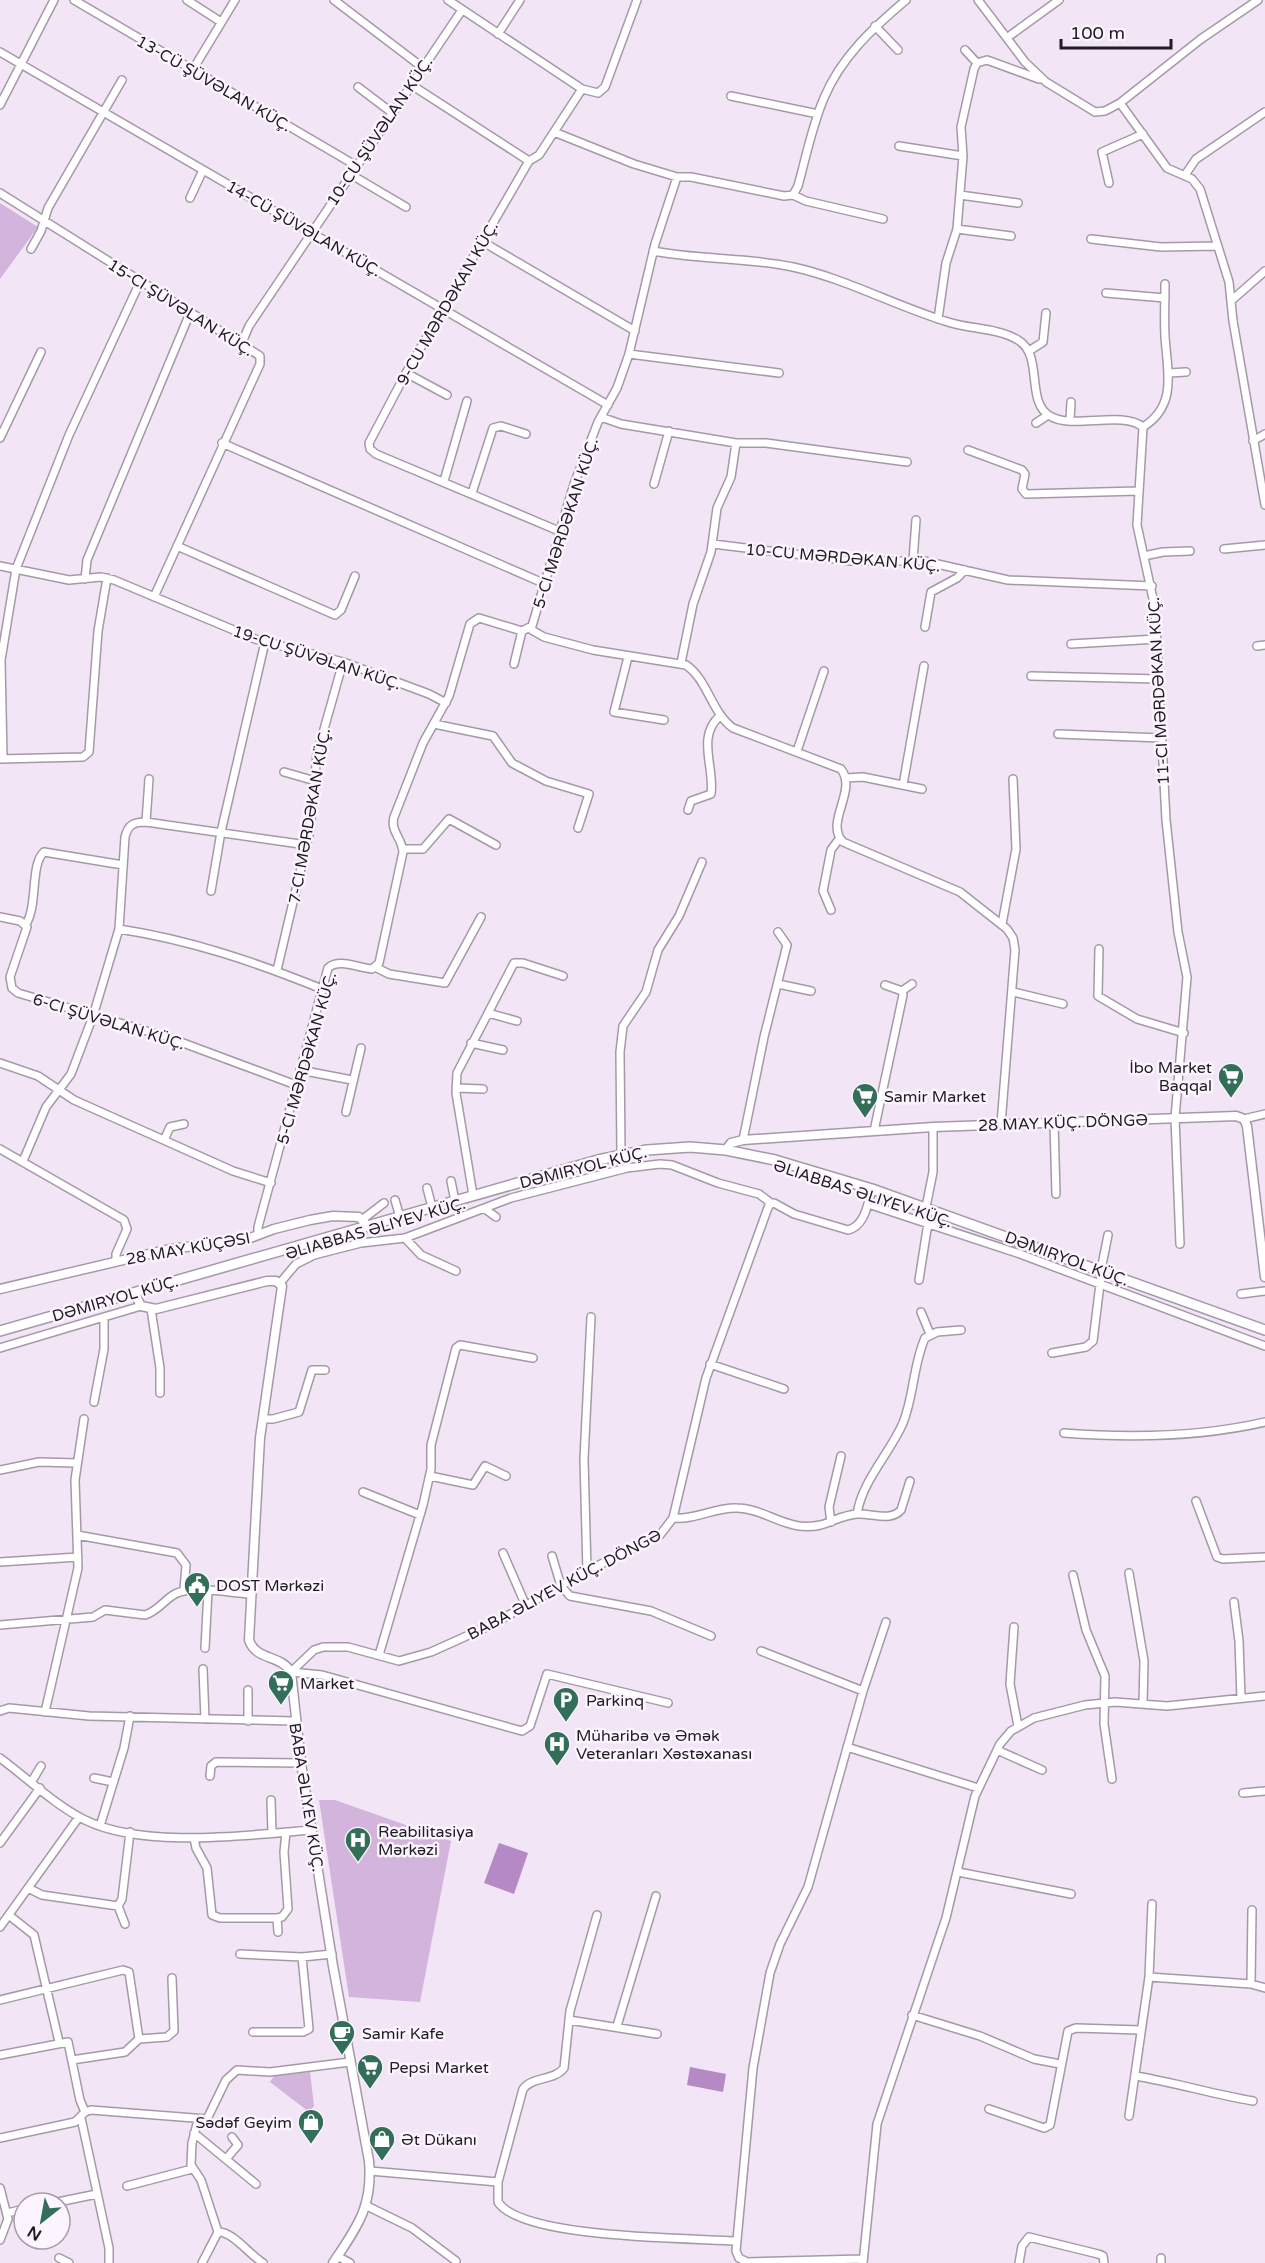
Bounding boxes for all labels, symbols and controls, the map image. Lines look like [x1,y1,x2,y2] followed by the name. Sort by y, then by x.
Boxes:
[1061,12,1170,50] scale bar
[1070,22,1125,44] text: 100 m
[132,31,295,136] street label: 13-CÜ ŞÜVƏLAN KÜÇ.
[322,53,437,210] street label: 10-CU ŞÜVƏLAN KÜÇ.
[222,176,385,281] street label: 14-CÜ ŞÜVƏLAN KÜÇ.
[393,218,503,389] street label: 9-CU MƏRDƏKAN KÜÇ.
[104,255,257,361] street label: 15-CI ŞÜVƏLAN KÜÇ.
[529,436,603,611] street label: 5-CI MƏRDƏKAN KÜÇ.
[745,540,941,576] street label: 10-CU MƏRDƏKAN KÜÇ.
[1144,596,1174,785] street label: 11-CI MƏRDƏKAN KÜÇ.
[230,621,403,695] street label: 19-CU ŞÜVƏLAN KÜÇ.
[285,727,335,905] street label: 7-CI MƏRDƏKAN KÜÇ.
[273,970,341,1147] street label: 5-CI MƏRDƏKAN KÜÇ.
[30,989,187,1055] street label: 6-CI ŞÜVƏLAN KÜÇ.
[1129,1058,1212,1096] place label: İbo Market Baqqal
[1216,1061,1246,1099] supermarket icon: İbo Market Baqqal
[850,1081,880,1119] supermarket icon: Samir Market
[884,1087,986,1107] place label: Samir Market
[978,1110,1148,1136] street label: 28 MAY KÜÇ. DÖNGƏ
[518,1143,649,1193] street label: DƏMIRYOL KÜÇ.
[771,1156,955,1232] street label: ƏLIABBAS ƏLIYEV KÜÇ.
[283,1194,468,1264] street label: ƏLIABBAS ƏLIYEV KÜÇ.
[1002,1227,1131,1291] street label: DƏMIRYOL KÜÇ.
[124,1228,252,1270] street label: 28 MAY KÜÇƏSI
[50,1271,181,1327] street label: DƏMIRYOL KÜÇ.
[464,1525,665,1645] street label: BABA ƏLIYEV KÜÇ. DÖNGƏ
[182,1570,212,1608] public building icon: DOST Mərkəzi
[216,1576,324,1596] place label: DOST Mərkəzi
[266,1668,296,1706] supermarket icon: Market
[300,1674,354,1694] place label: Market
[551,1685,581,1723] parking icon: Parkinq
[586,1691,644,1711] place label: Parkinq
[284,1721,328,1873] street label: BABA ƏLIYEV KÜÇ.
[576,1726,752,1764] place label: Müharibə və Əmək Veteranları Xəstəxanası
[542,1729,572,1767] hospital icon: Müharibə və Əmək Veteranları Xəstəxanası
[378,1822,474,1860] place label: Reabilitasiya Mərkəzi
[343,1825,373,1863] hospital icon: Reabilitasiya Mərkəzi
[327,2018,357,2056] cafe icon: Samir Kafe
[362,2024,444,2044] place label: Samir Kafe
[355,2052,385,2090] supermarket icon: Pepsi Market
[389,2058,489,2078] place label: Pepsi Market
[296,2107,326,2145] shop icon: Sədəf Geyim
[195,2113,292,2133] place label: Sədəf Geyim
[367,2124,397,2162] shop icon: Ət Dükanı
[401,2130,477,2150] place label: Ət Dükanı
[12,2191,72,2251] north arrow
[24,2221,45,2245] text: N

